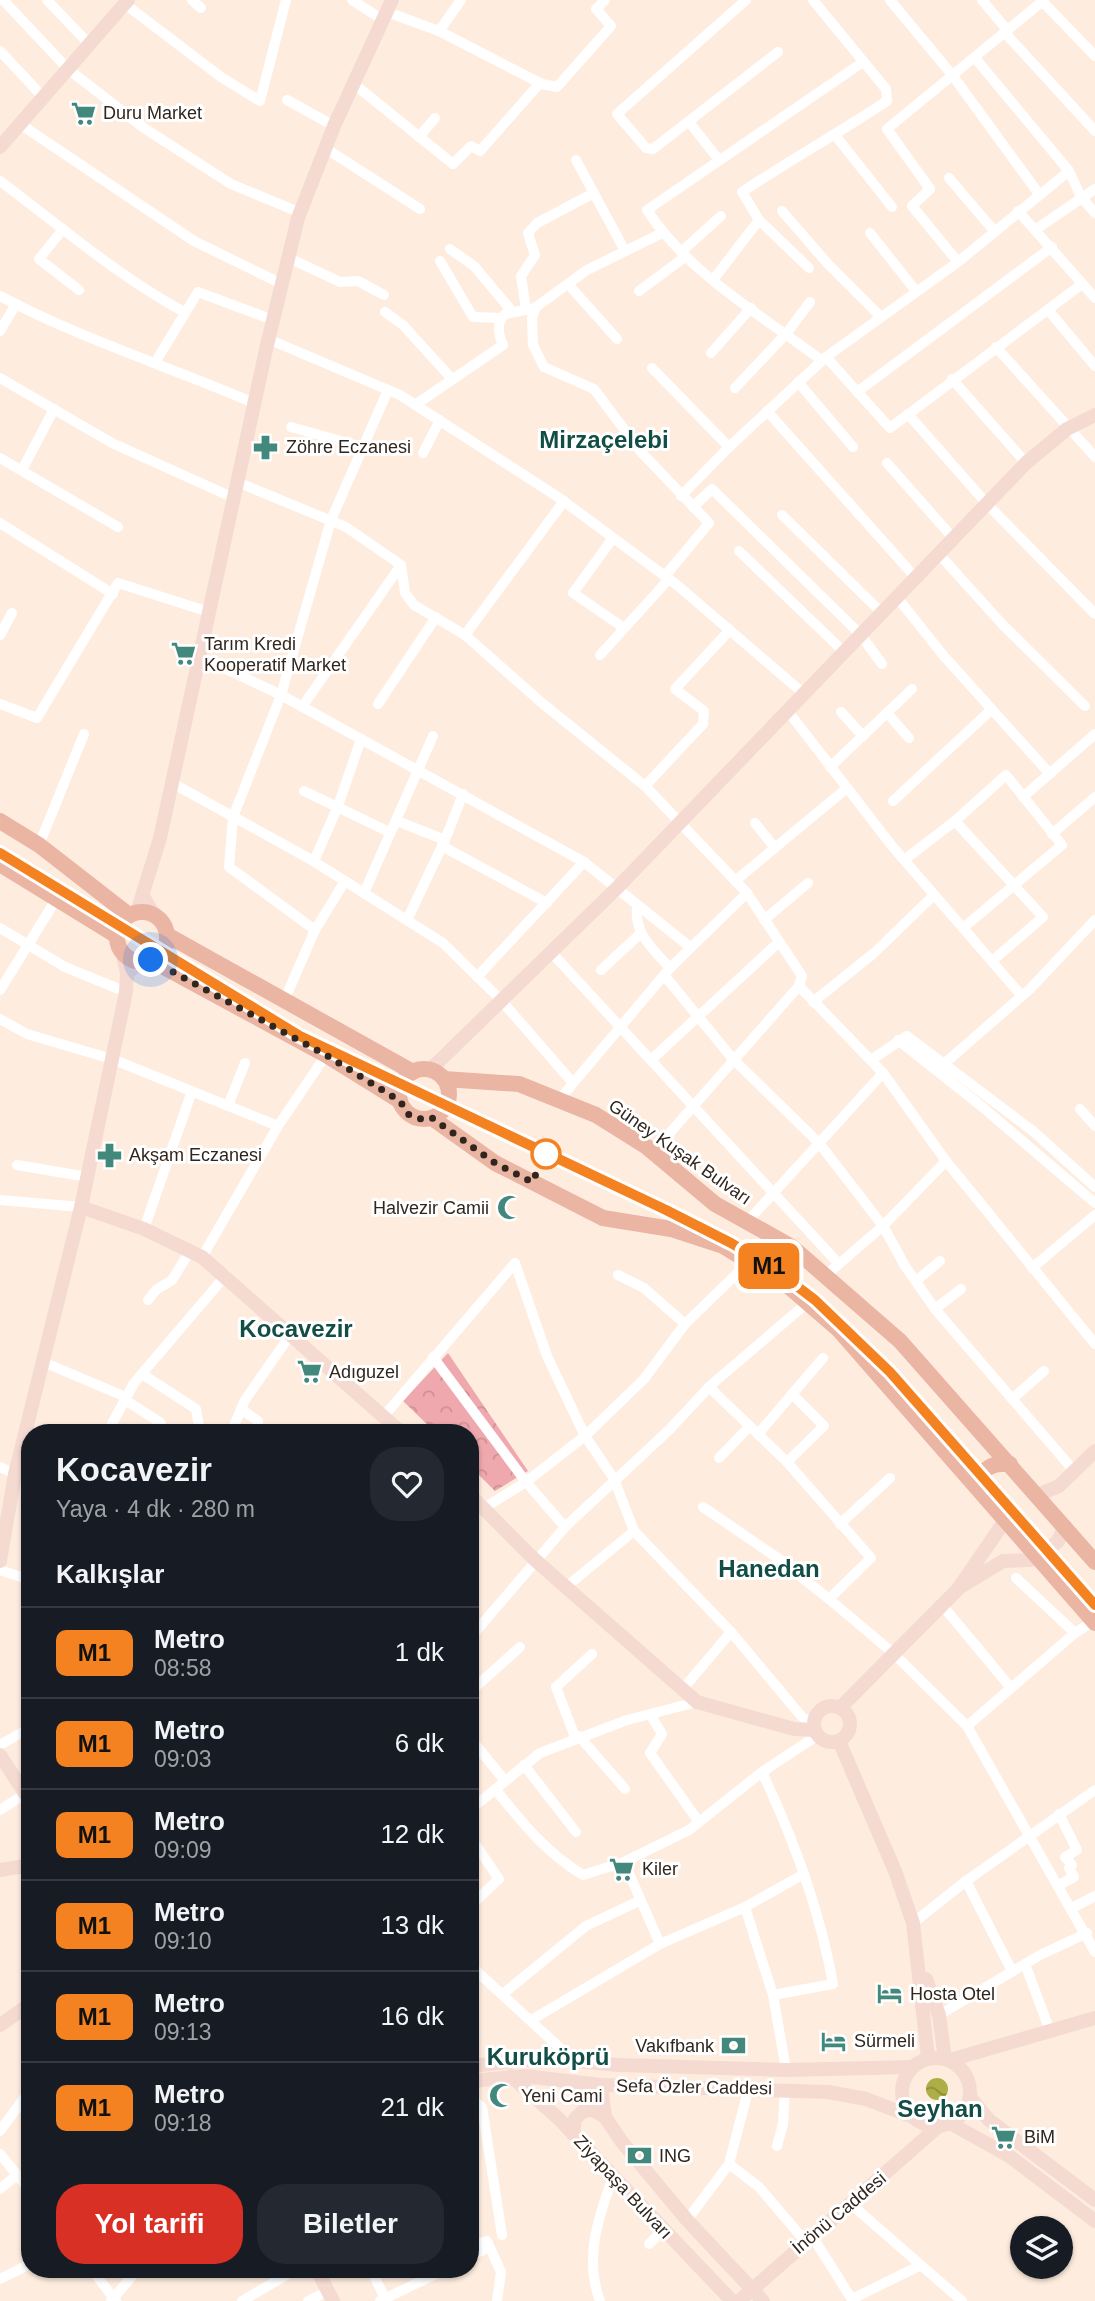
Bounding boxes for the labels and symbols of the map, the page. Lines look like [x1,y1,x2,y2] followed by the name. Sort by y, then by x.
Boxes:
[69,99,97,127] supermarket icon: Duru Market
[103,103,202,123] place label: Duru Market
[539,426,669,453] district label: Mirzaçelebi
[252,433,280,461] pharmacy icon: Zöhre Eczanesi
[286,437,411,457] place label: Zöhre Eczanesi
[204,634,346,675] place label: Tarım Kredi Kooperatif Market
[170,640,198,668] supermarket icon: Tarım Kredi Kooperatif Market
[133,942,168,977] your location
[605,1095,755,1209] street label: Güney Kuşak Bulvarı
[531,1139,561,1169] unlabelled marker
[95,1141,123,1169] pharmacy icon: Akşam Eczanesi
[129,1145,262,1165] place label: Akşam Eczanesi
[495,1194,523,1222] mosque icon: Halvezir Camii
[373,1198,489,1218] place label: Halvezir Camii
[738,1243,800,1289] line badge: M1
[239,1315,353,1342] district label: Kocavezir
[295,1358,323,1386] supermarket icon: Adıguzel
[329,1362,399,1382] place label: Adıguzel
[718,1555,820,1582] district label: Hanedan
[608,1855,636,1883] supermarket icon: Kiler
[642,1859,678,1879] place label: Kiler
[876,1980,904,2008] hotel icon: Hosta Otel
[910,1984,995,2004] place label: Hosta Otel
[820,2027,848,2055] hotel icon: Sürmeli
[854,2031,915,2051] place label: Sürmeli
[720,2032,748,2060] bank icon: Vakıfbank
[635,2036,715,2056] place label: Vakıfbank
[487,2043,609,2070] district label: Kuruköprü
[616,2076,772,2098] street label: Sefa Özler Caddesi
[487,2082,515,2110] mosque icon: Yeni Cami
[521,2086,602,2106] place label: Yeni Cami
[897,2095,983,2122] district label: Seyhan
[990,2123,1018,2151] supermarket icon: BiM
[1024,2127,1055,2147] place label: BiM
[570,2131,676,2243] street label: Ziyapaşa Bulvarı
[625,2142,653,2170] bank icon: ING
[659,2146,691,2166] place label: ING
[788,2168,890,2258] street label: İnönü Caddesi

